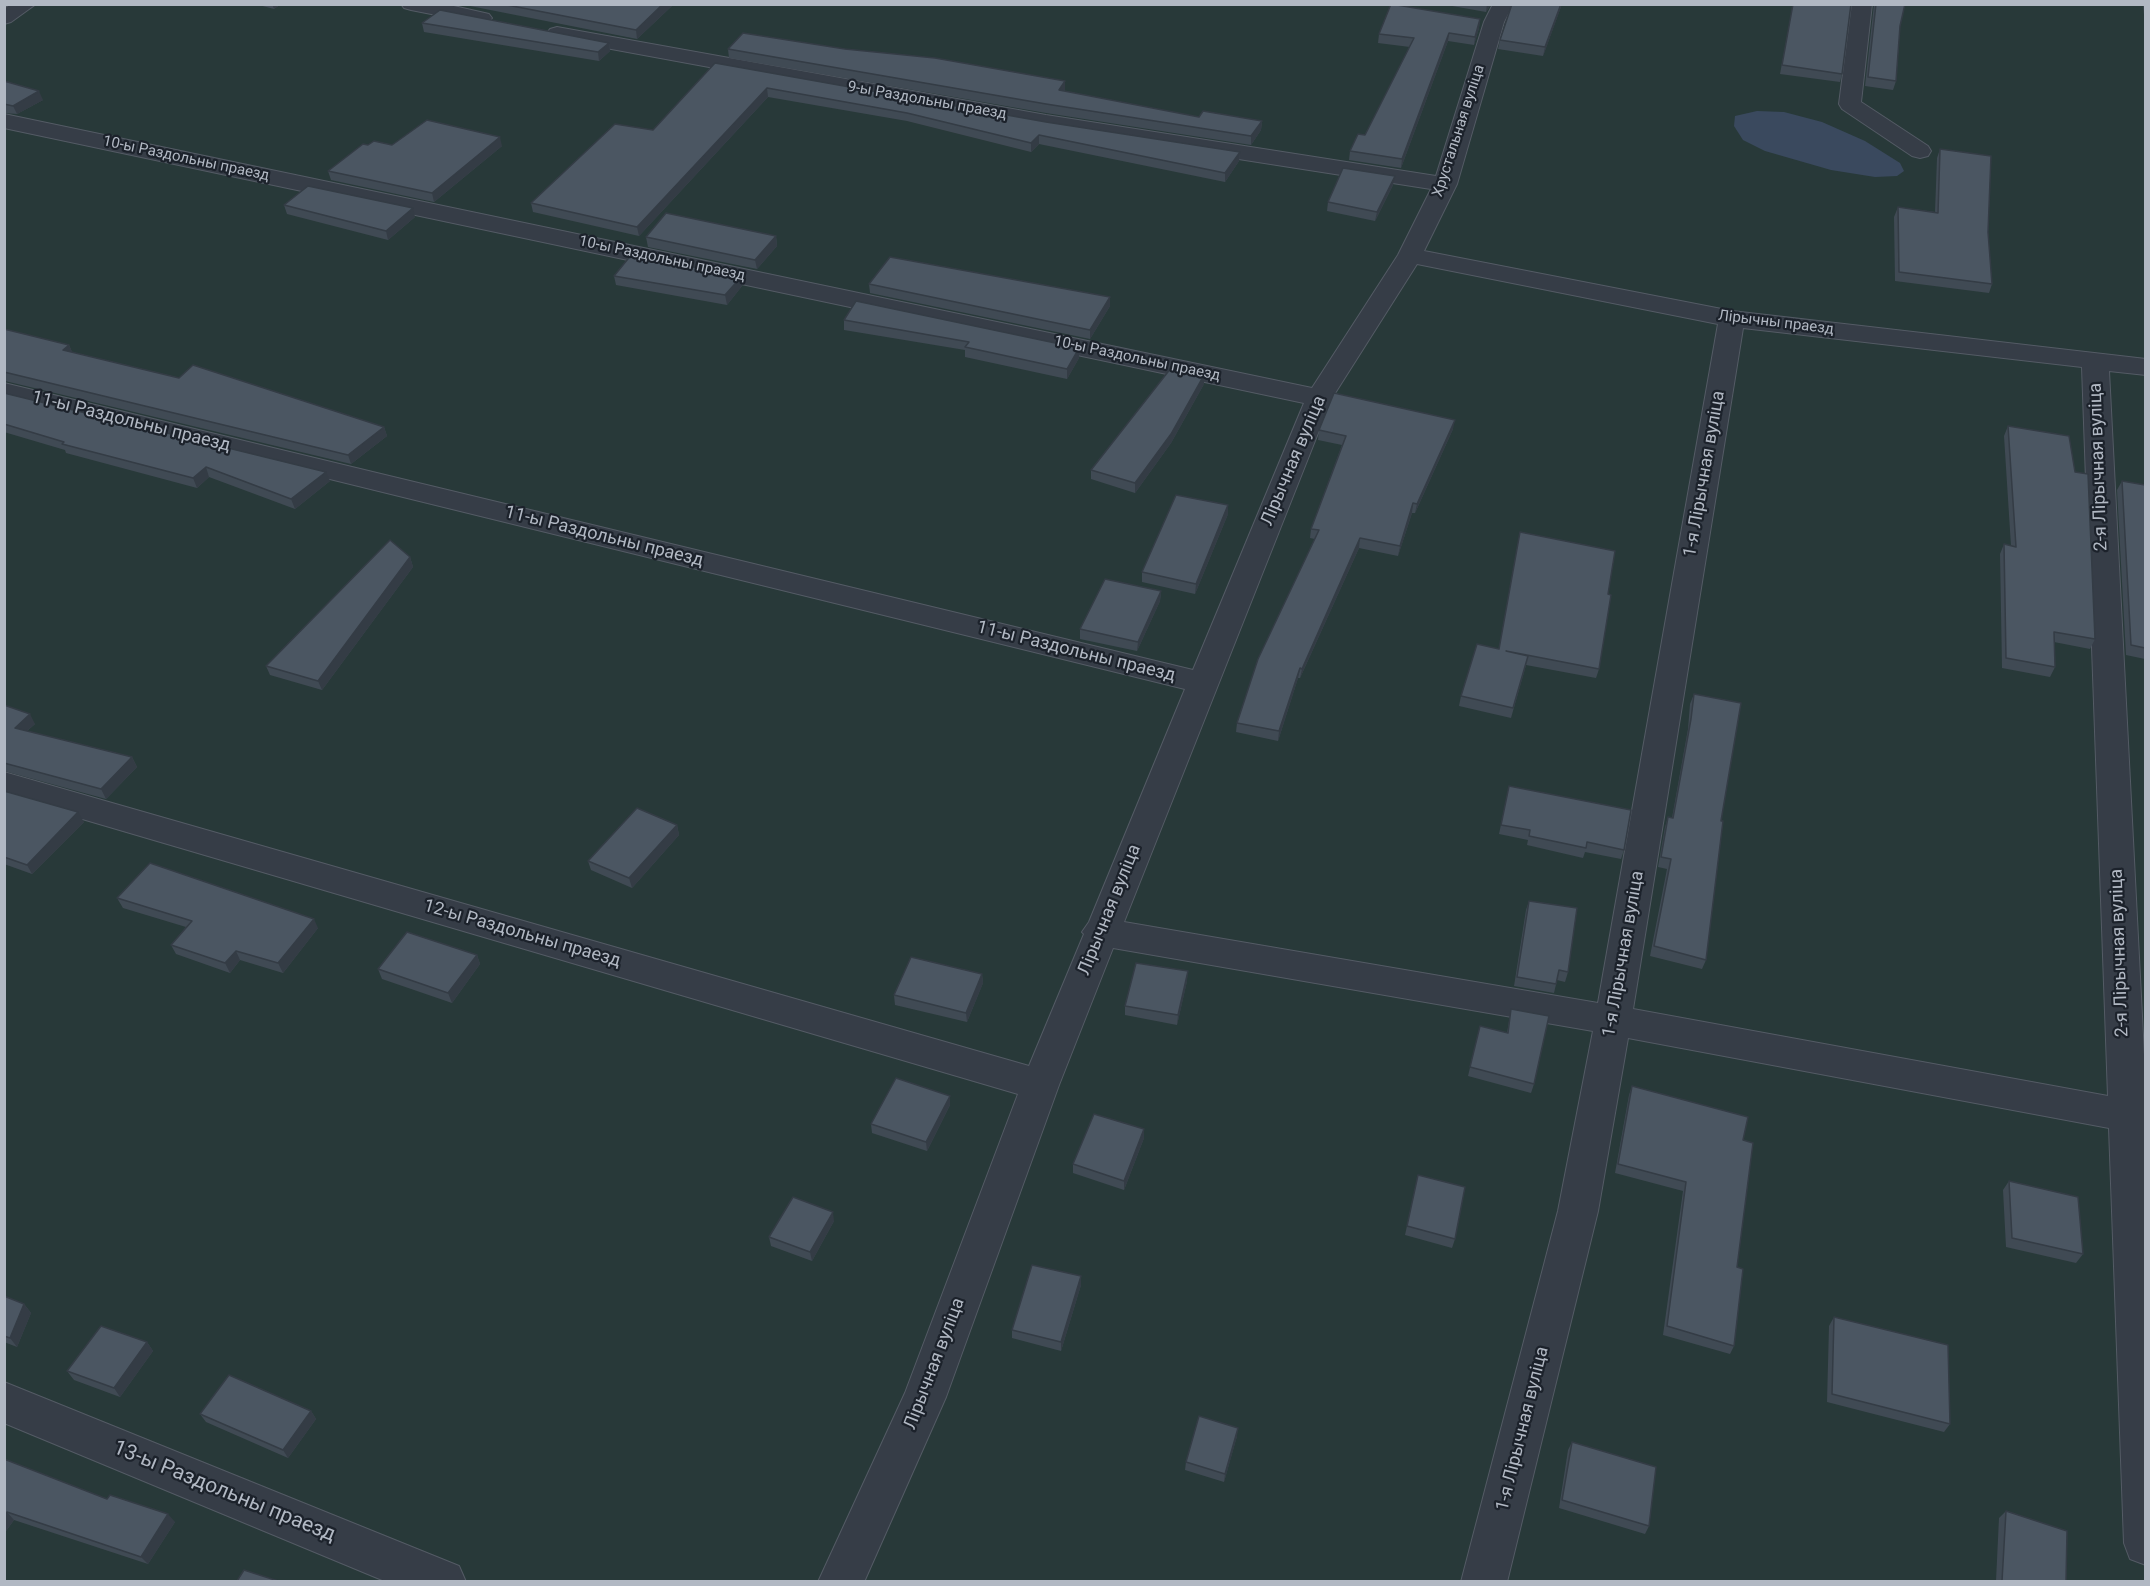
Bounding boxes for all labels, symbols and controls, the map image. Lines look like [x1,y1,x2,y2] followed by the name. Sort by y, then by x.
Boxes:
[1429,63,1489,199] street label: Хрустальная вуліца
[846,78,1008,124] street label: 9-ы Раздольны праезд
[101,133,271,185] street label: 10-ы Раздольны праезд
[577,233,747,285] street label: 10-ы Раздольны праезд
[1717,307,1835,339] street label: Лірычны праезд
[1052,333,1222,385] street label: 10-ы Раздольны праезд
[2085,382,2113,552] street label: 2-я Лірычная вуліца
[30,387,232,457] street label: 11-ы Раздольны праезд
[1680,389,1730,559] street label: 1-я Лірычная вуліца
[1257,393,1331,529] street label: Лірычная вуліца
[503,502,705,572] street label: 11-ы Раздольны праезд
[975,617,1177,687] street label: 11-ы Раздольны праезд
[1074,841,1146,979] street label: Лірычная вуліца
[2106,868,2134,1038] street label: 2-я Лірычная вуліца
[1599,869,1649,1039] street label: 1-я Лірычная вуліца
[421,896,623,972] street label: 12-ы Раздольны праезд
[900,1295,970,1433] street label: Лірычная вуліца
[1492,1345,1554,1513] street label: 1-я Лірычная вуліца
[109,1436,339,1548] street label: 13-ы Раздольны праезд

